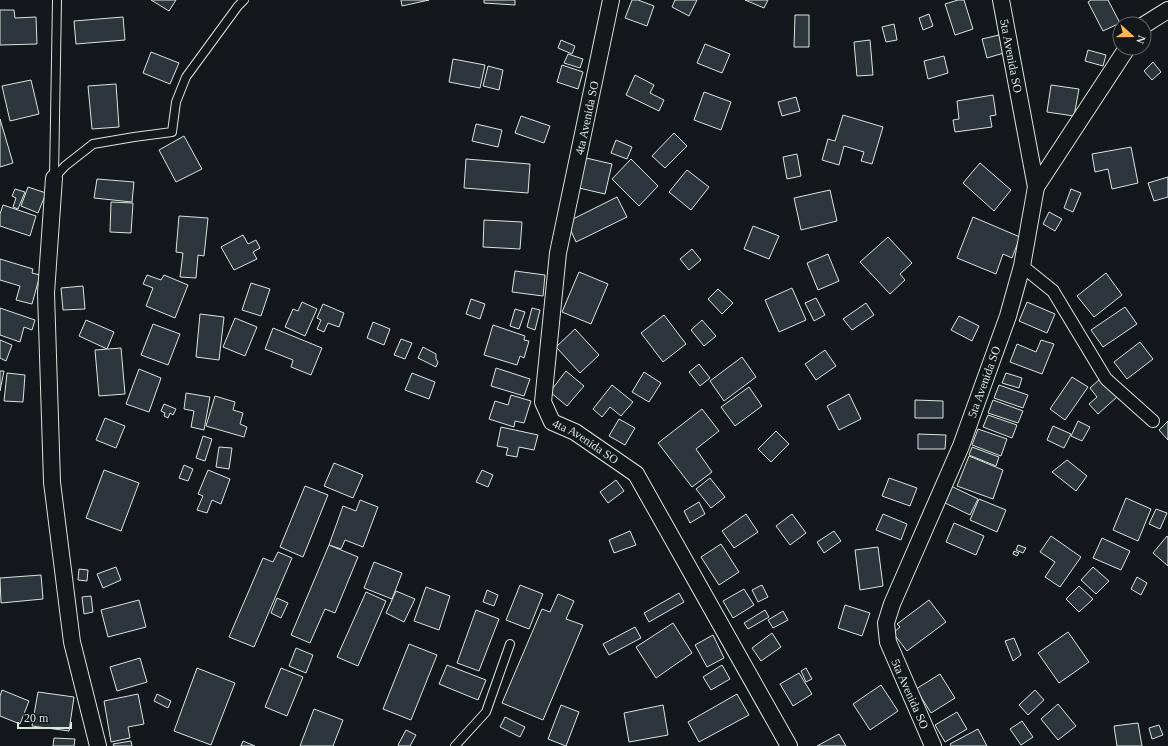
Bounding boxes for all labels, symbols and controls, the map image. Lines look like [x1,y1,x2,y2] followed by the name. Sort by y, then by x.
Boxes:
[1112,16,1152,56] north arrow
[997,18,1025,95] street label: 5ta Avenida SO
[1134,34,1148,45] text: N
[572,79,602,156] street label: 4ta Avenida SO
[965,344,1004,420] street label: 5ta Avenida SO
[550,416,622,467] street label: 4ta Avenida SO
[888,657,932,731] street label: 5ta Avenida SO
[18,704,71,730] scale bar
[24,711,49,725] text: 20 m

